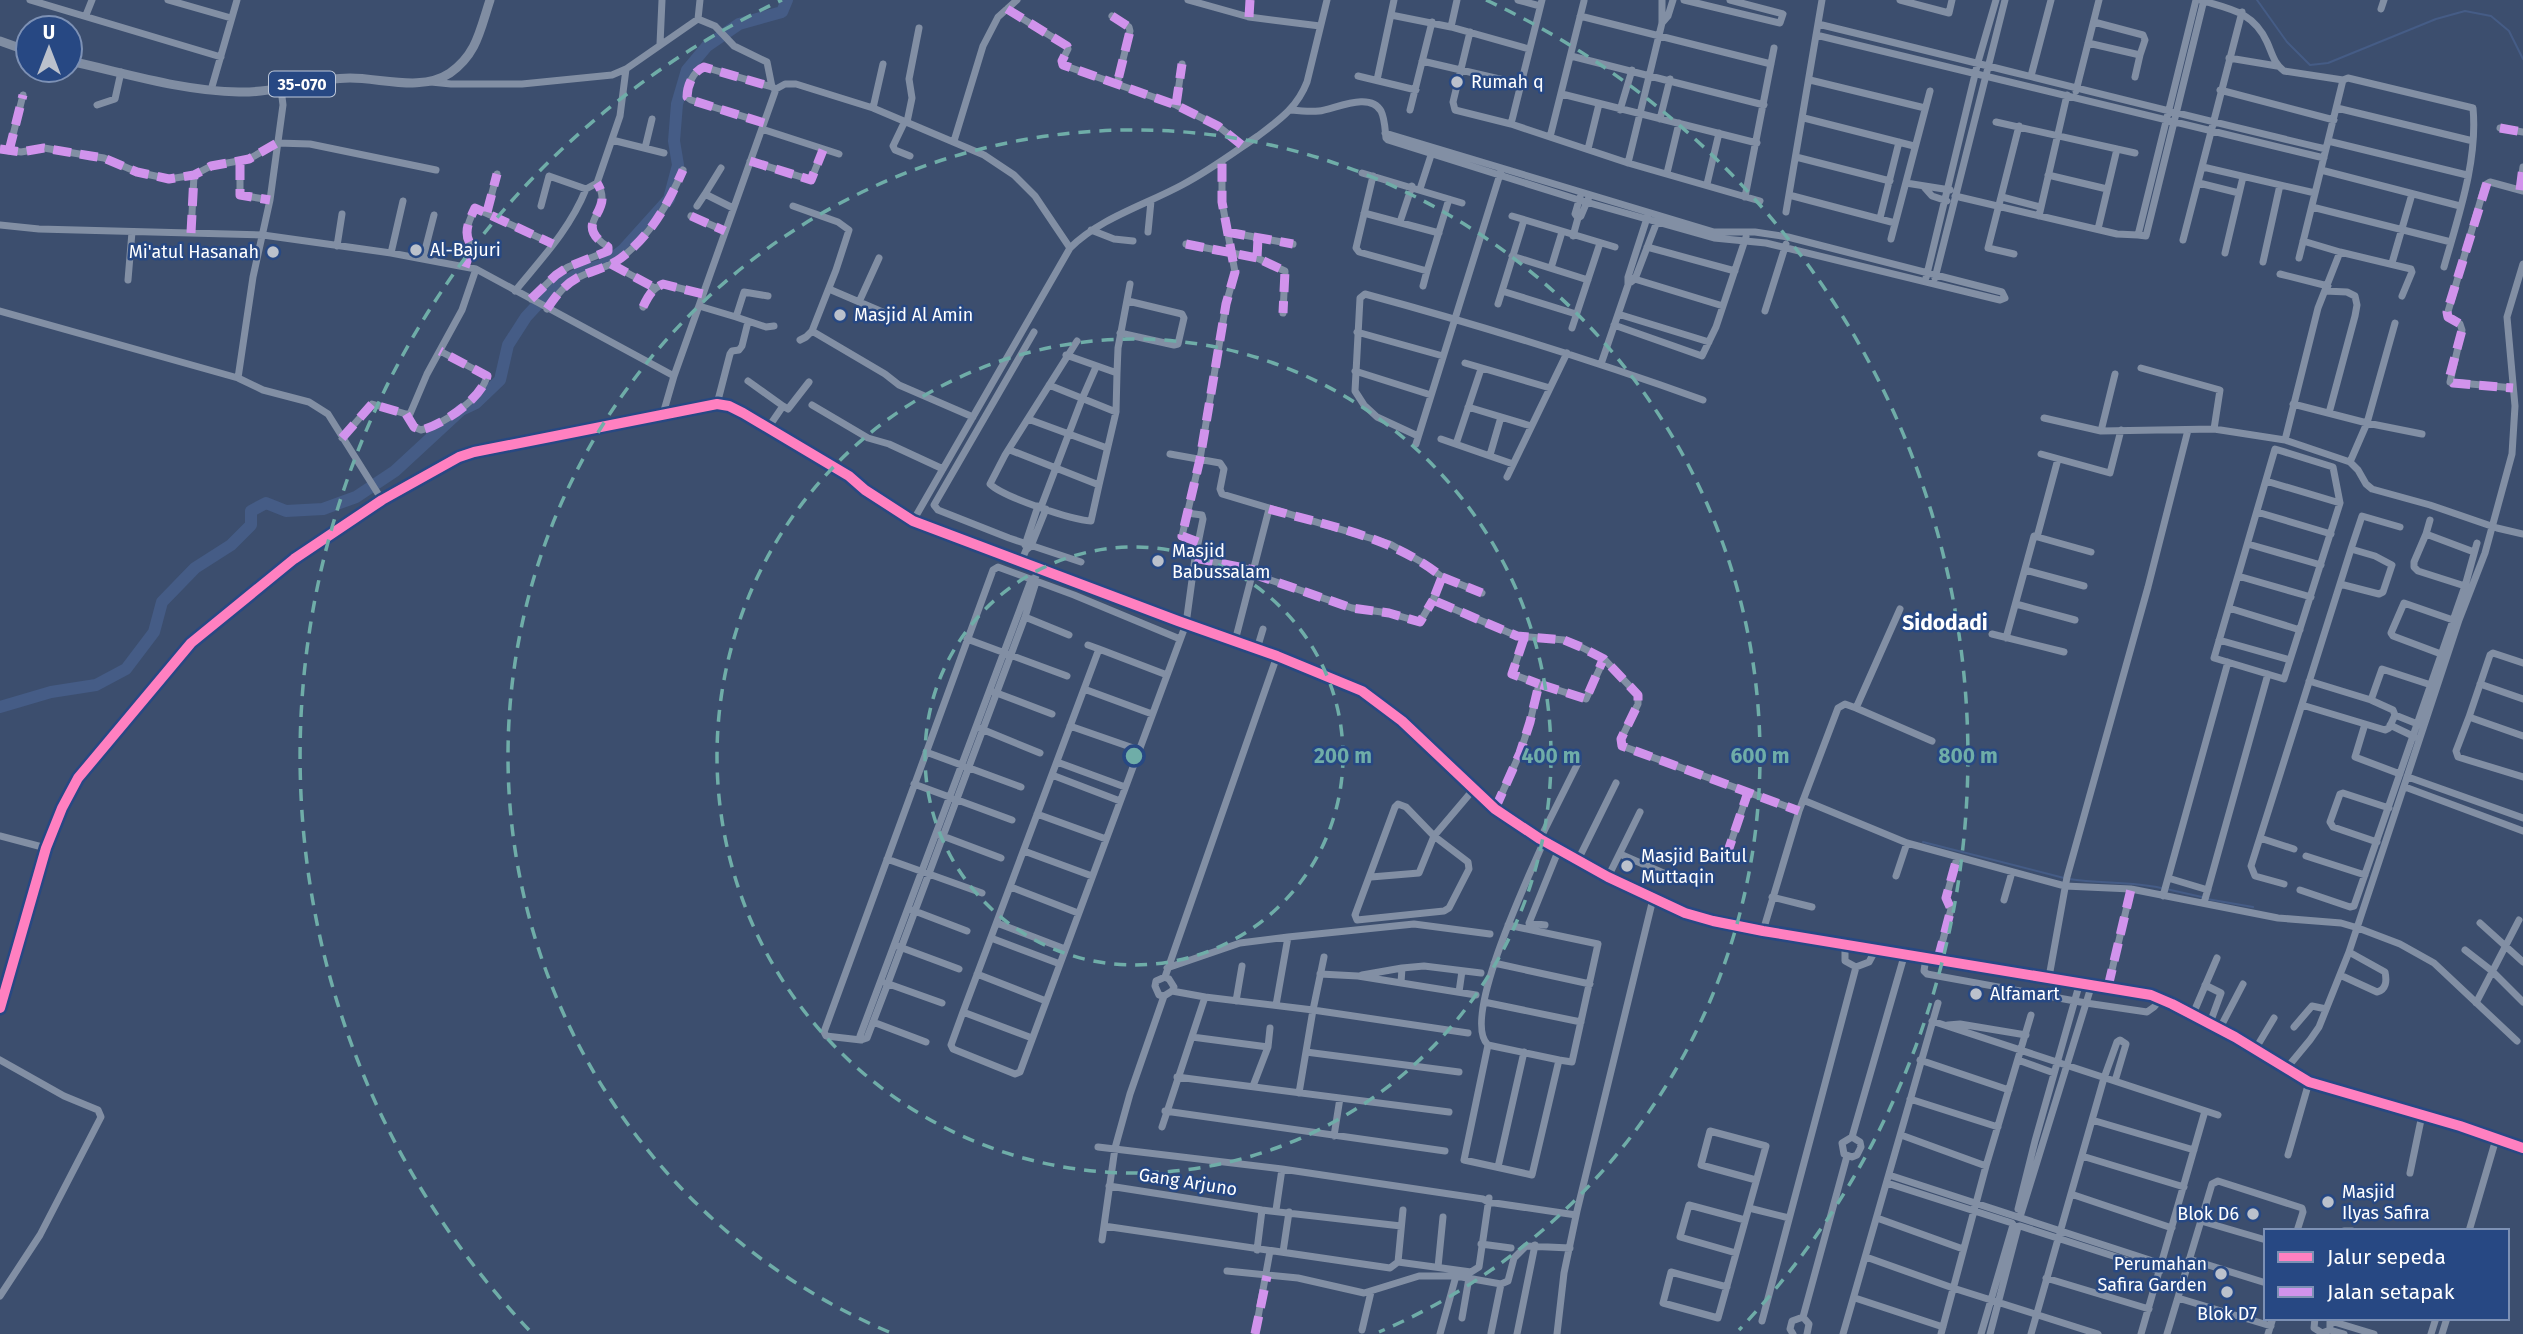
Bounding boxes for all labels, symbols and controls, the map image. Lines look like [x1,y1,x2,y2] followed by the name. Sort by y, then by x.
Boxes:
[14,14,84,84] north arrow
[43,21,55,44] text: U
[1471,71,1544,93] place label: Rumah q
[269,72,335,96] road number: 35-070
[1449,74,1465,90] marker: Rumah q
[430,239,501,261] place label: Al-Bajuri
[129,241,259,263] place label: Mi'atul Hasanah
[408,242,424,258] marker: Al-Bajuri
[265,244,281,260] marker: Mi'atul Hasanah
[854,304,973,326] place label: Masjid Al Amin
[832,307,848,323] marker: Masjid Al Amin
[1172,540,1270,583] place label: Masjid Babussalam
[1150,553,1166,569] marker: Masjid Babussalam
[1902,610,1988,636] district label: Sidodadi
[1314,743,1372,769] text: 200 m
[1521,743,1581,769] text: 400 m
[1730,743,1790,769] text: 600 m
[1938,743,1998,769] text: 800 m
[1122,744,1146,768] centre of rings
[1641,845,1747,888] place label: Masjid Baitul Muttaqin
[1619,858,1635,874] marker: Masjid Baitul Muttaqin
[1990,983,2060,1005] place label: Alfamart
[1968,986,1984,1002] marker: Alfamart
[1137,1163,1239,1201] street label: Gang Arjuno
[2342,1181,2430,1224] place label: Masjid Ilyas Safira
[2320,1194,2336,1210] marker: Masjid Ilyas Safira
[2177,1203,2239,1225] place label: Blok D6
[2245,1206,2261,1222] marker: Blok D6
[2264,1229,2509,1320] legend
[2327,1244,2446,1270] text: Jalur sepeda
[2097,1253,2207,1296] place label: Perumahan Safira Garden
[2213,1266,2229,1282] marker: Perumahan Safira Garden
[2327,1279,2455,1305] text: Jalan setapak
[2219,1284,2235,1300] marker: Blok D7
[2197,1303,2257,1325] place label: Blok D7

